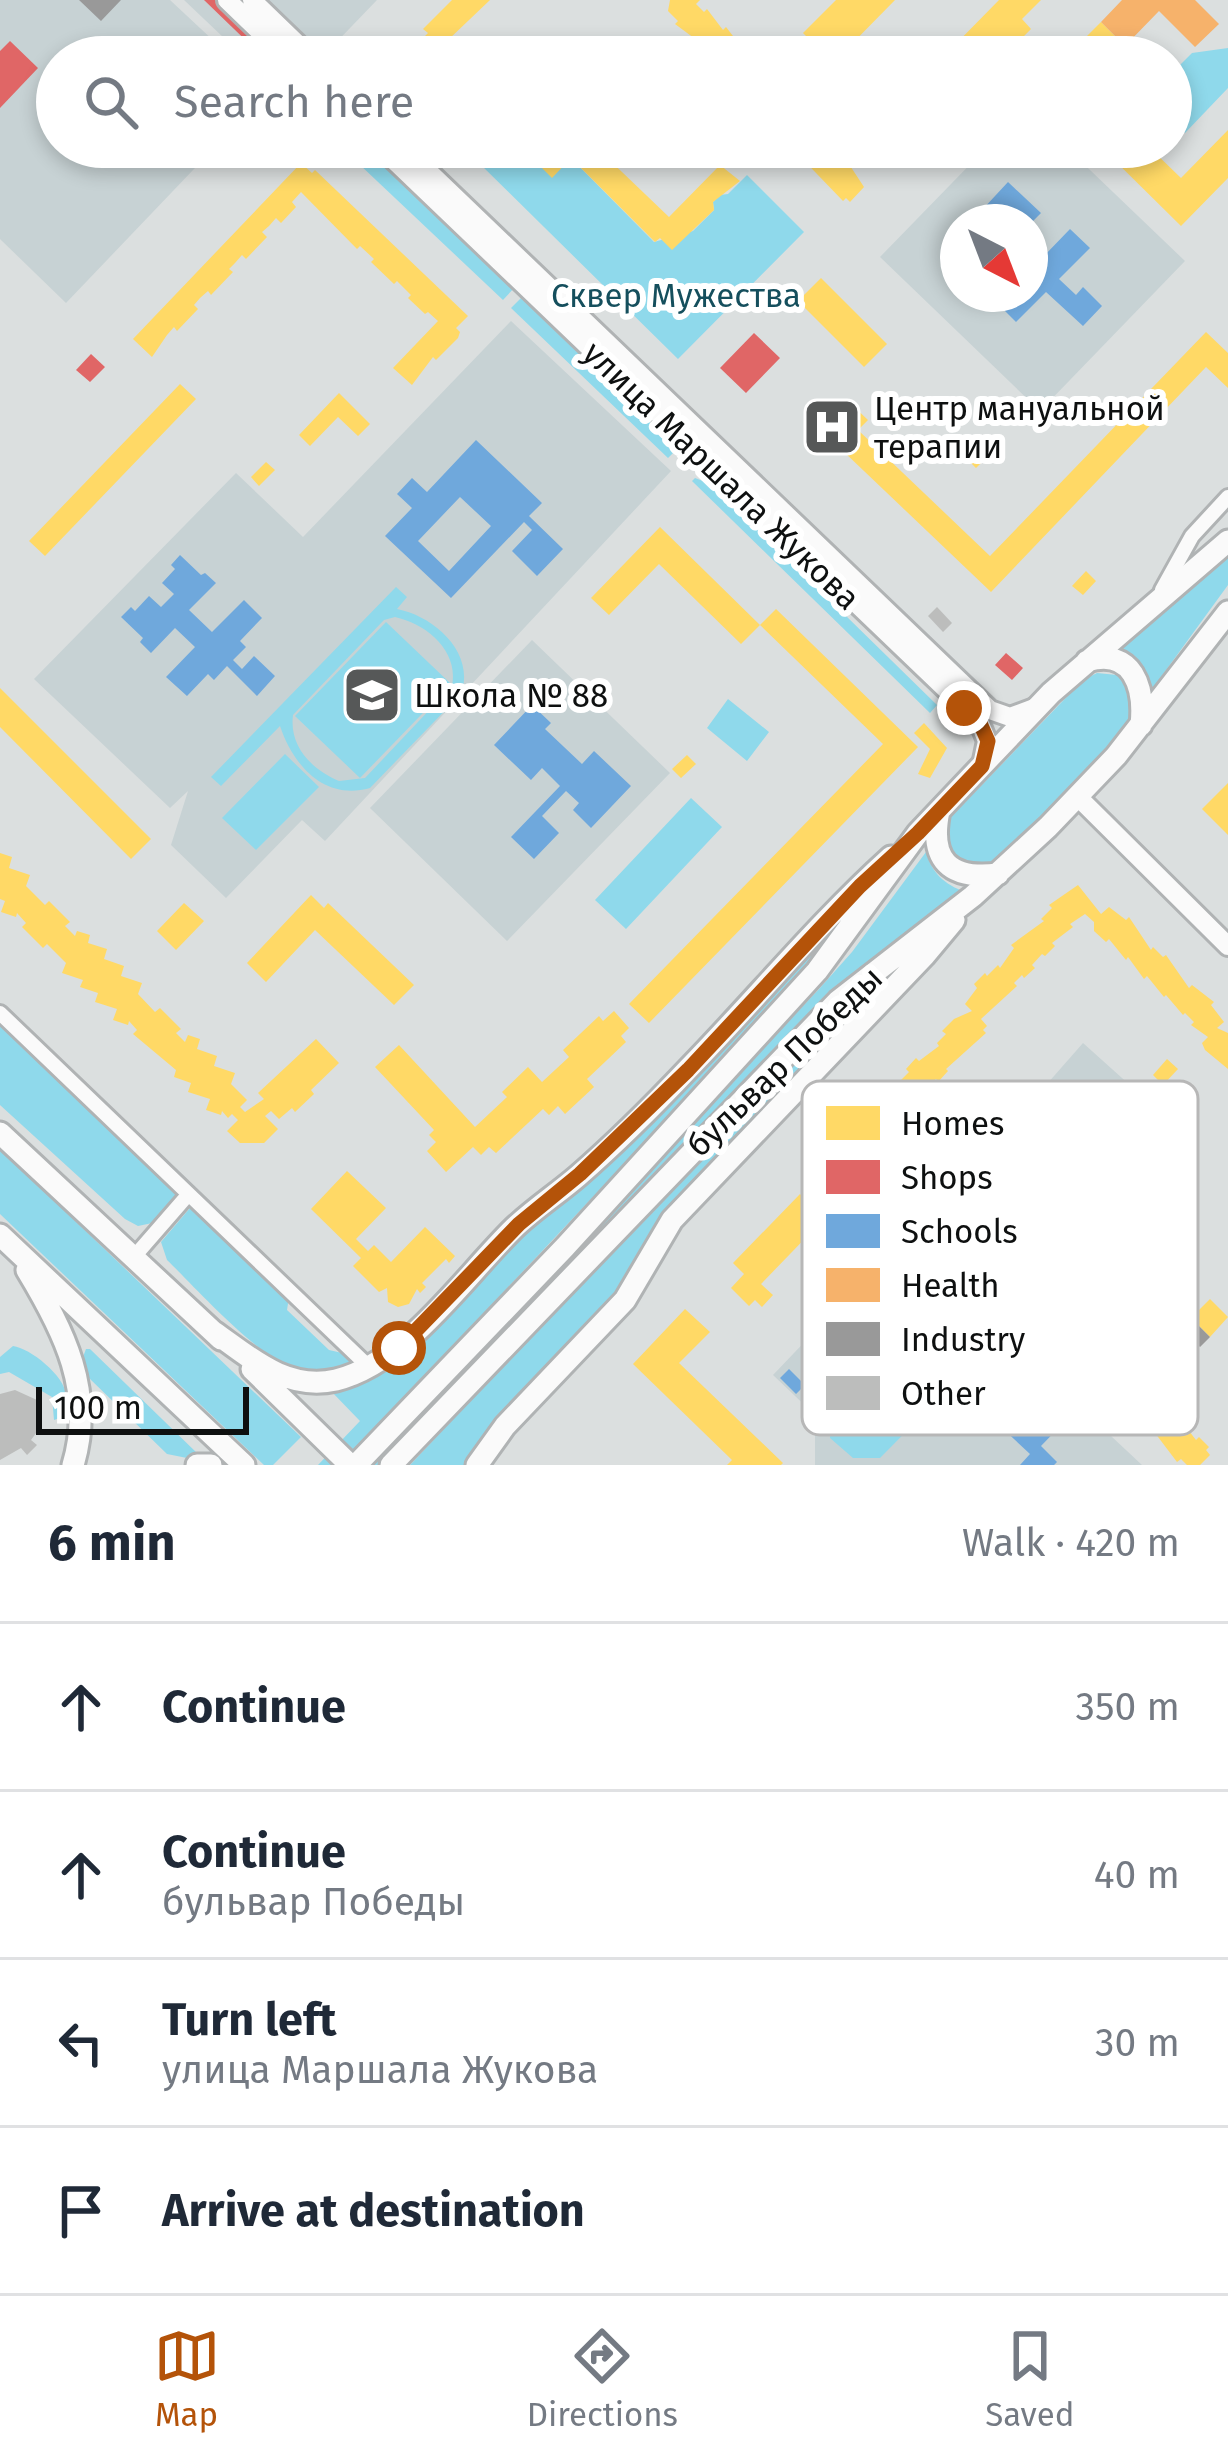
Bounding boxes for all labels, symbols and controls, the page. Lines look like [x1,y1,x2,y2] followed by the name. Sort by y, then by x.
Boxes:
[36,36,1192,168] search box
[78,69,144,135] icon: search
[174,75,414,129] text: Search here
[940,204,1048,312] north arrow
[551,276,801,316] park label: Сквер Мужества
[575,333,868,618] street label: улица Маршала Жукова
[874,389,1165,467] place label: Центр мануальной терапии
[801,396,863,458] hospital icon: Центр мануальной терапии
[341,664,403,726] school or university icon: Школа № 88
[414,676,608,716] place label: Школа № 88
[937,681,991,735] route end
[679,958,891,1165] street label: бульвар Победы
[802,1081,1198,1435] legend
[901,1104,1004,1144] text: Homes
[901,1158,993,1198] text: Shops
[901,1212,1018,1252] text: Schools
[901,1266,1000,1306] text: Health
[901,1320,1025,1360] text: Industry
[372,1321,426,1375] route start
[901,1374,986,1414] text: Other
[36,1381,249,1434] scale bar
[54,1388,142,1428] text: 100 m
[48,1512,176,1574] text: 6 min
[962,1520,1180,1566] text: Walk · 420 m
[48,1674,114,1740] icon: ahead
[162,1680,346,1734] text: Continue
[1075,1684,1180,1730] text: 350 m
[162,1825,346,1879] text: Continue
[48,1842,114,1908] icon: ahead
[1094,1852,1180,1898] text: 40 m
[162,1879,465,1925] text: бульвар Победы
[162,1993,336,2047] text: Turn left
[48,2010,114,2076] icon: left
[1095,2020,1180,2066] text: 30 m
[162,2047,598,2093] text: улица Маршала Жукова
[48,2178,114,2244] icon: arrive
[162,2184,585,2238] text: Arrive at destination
[154,2323,220,2435] tab: Map
[527,2323,678,2435] tab: Directions
[985,2323,1074,2435] tab: Saved

